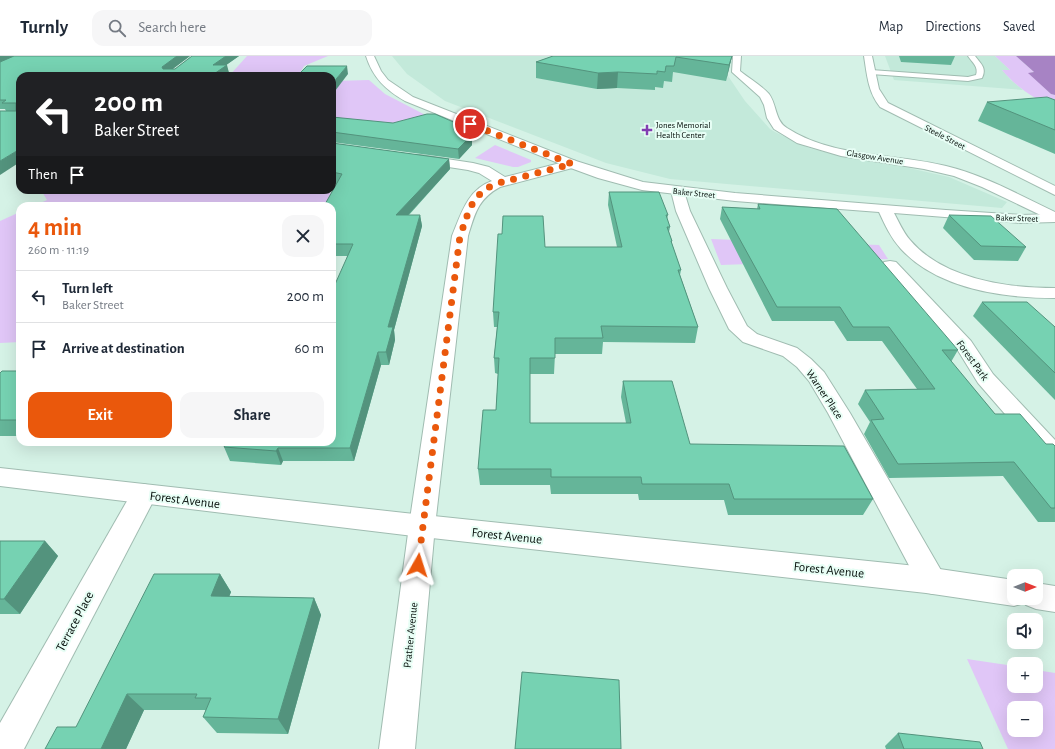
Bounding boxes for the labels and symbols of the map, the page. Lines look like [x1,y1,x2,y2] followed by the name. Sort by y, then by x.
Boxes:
[453,107,487,141] pin
[656,121,711,140] place label: Jones Memorial Health Center
[923,123,967,152] street label: Steele Street
[641,124,653,136] marker: Jones Memorial Health Center
[846,149,904,166] street label: Glasgow Avenue
[672,187,716,200] street label: Baker Street
[995,213,1039,224] street label: Baker Street
[954,338,991,382] street label: Forest Park
[804,368,845,421] street label: Warner Place
[149,490,221,511] street label: Forest Avenue
[471,526,543,547] street label: Forest Avenue
[397,544,439,586] position arrow
[793,560,865,581] street label: Forest Avenue
[1007,569,1043,605] north arrow
[54,590,97,654] street label: Terrace Place
[402,602,419,668] street label: Prather Avenue

